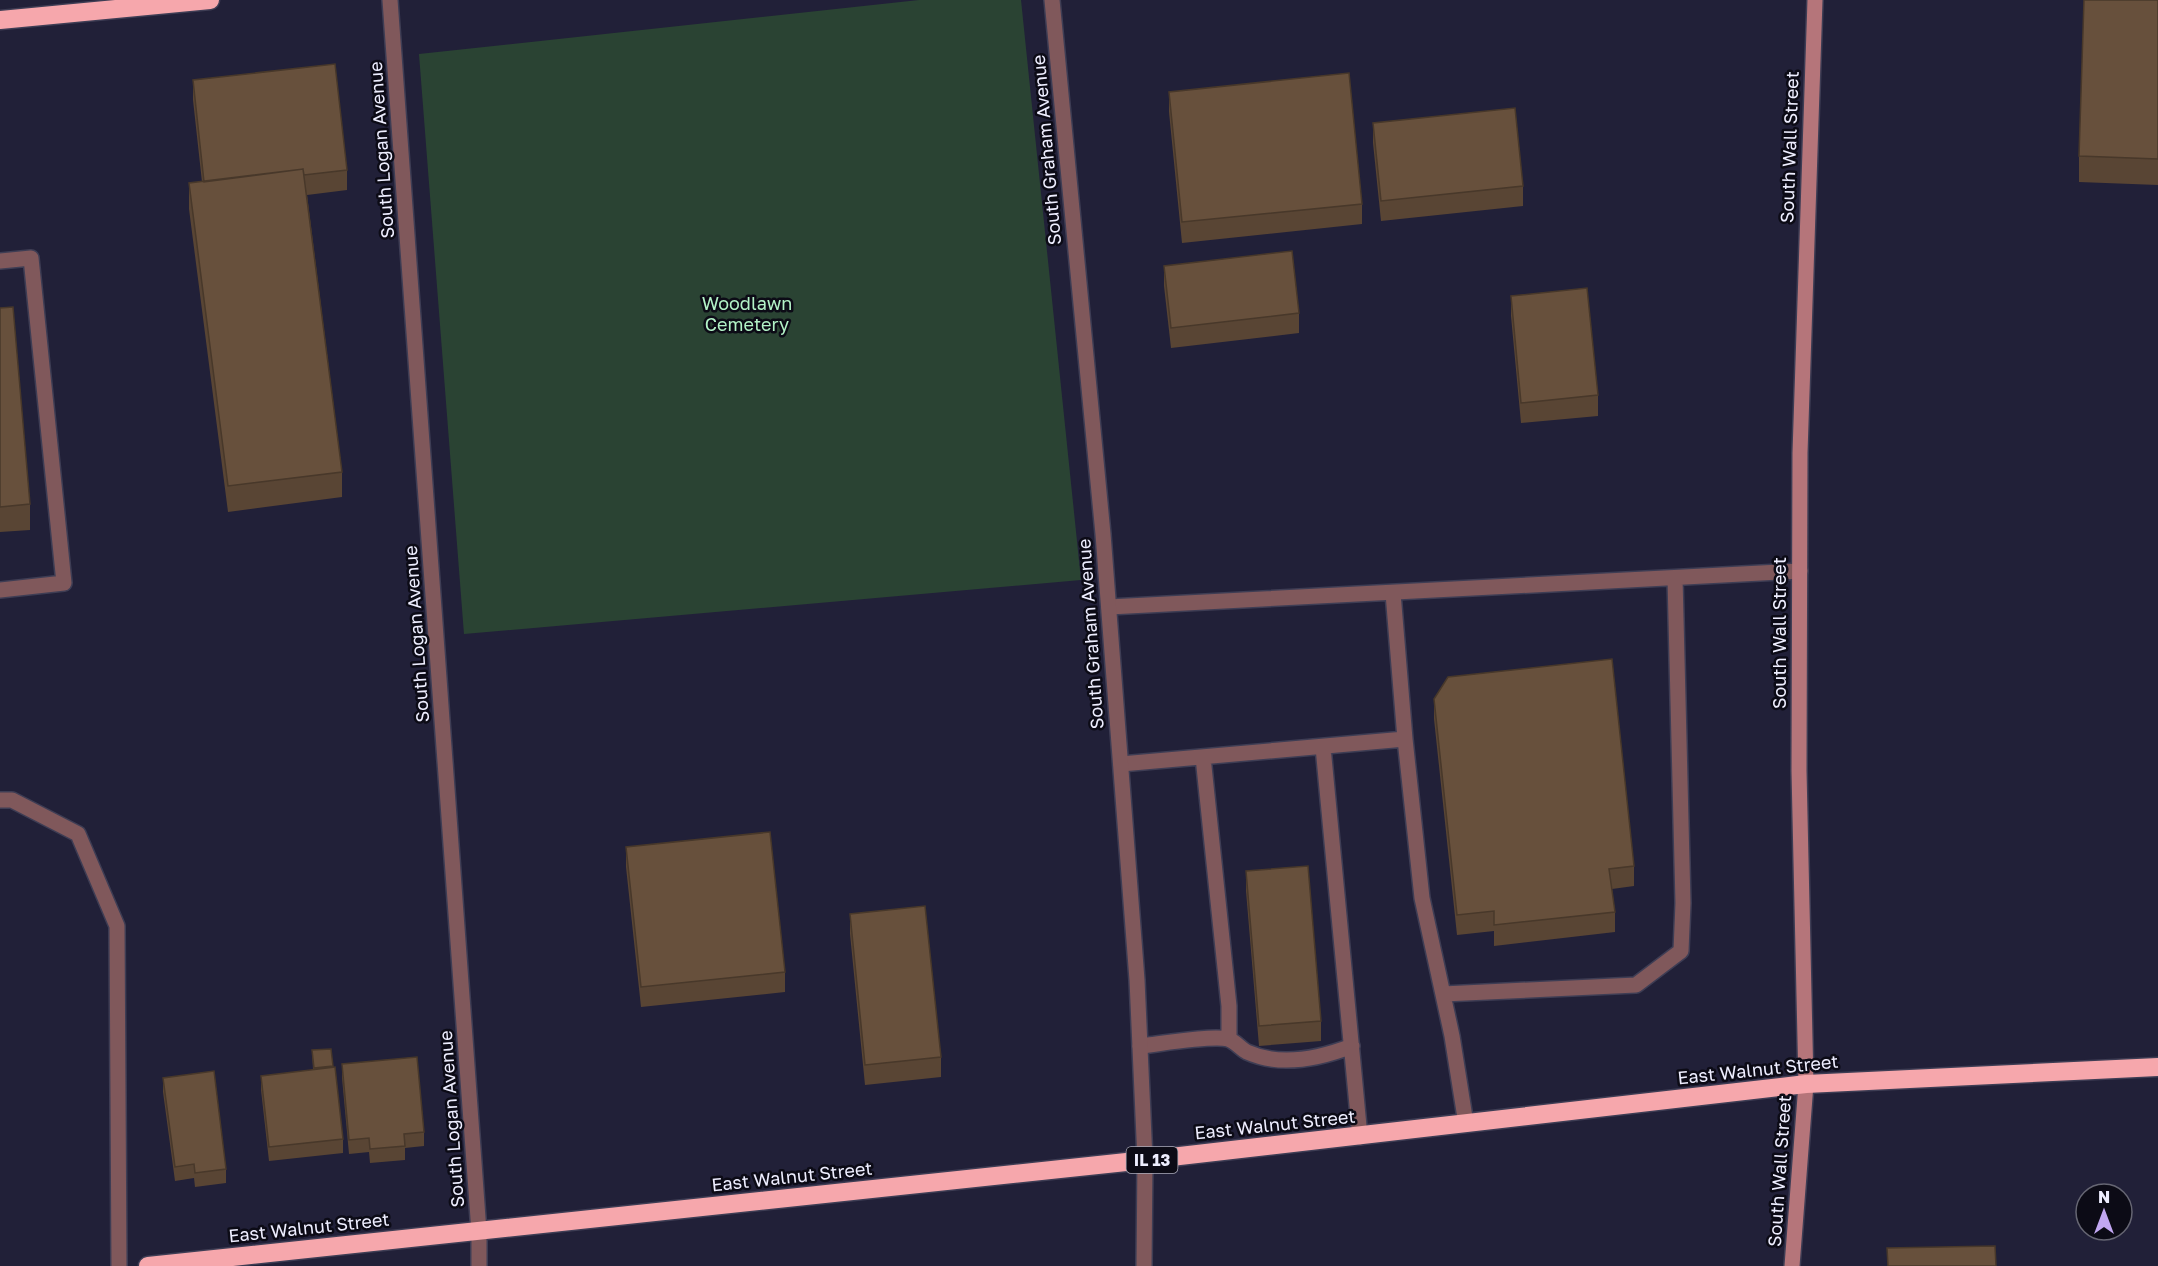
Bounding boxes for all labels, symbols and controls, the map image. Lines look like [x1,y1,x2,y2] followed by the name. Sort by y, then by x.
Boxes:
[1027,54,1065,246] street label: South Graham Avenue
[364,61,398,239] street label: South Logan Avenue
[1775,71,1803,223] street label: South Wall Street
[702,292,792,335] park label: Woodlawn Cemetery
[1072,538,1108,730] street label: South Graham Avenue
[399,545,433,723] street label: South Logan Avenue
[1768,557,1790,709] street label: South Wall Street
[434,1030,468,1208] street label: South Logan Avenue
[1676,1050,1839,1088] street label: East Walnut Street
[1763,1094,1795,1248] street label: South Wall Street
[1193,1105,1356,1143] street label: East Walnut Street
[1126,1147,1178,1173] road number: IL 13
[710,1157,873,1195] street label: East Walnut Street
[2074,1182,2134,1242] north arrow
[2098,1187,2110,1207] text: N
[227,1208,390,1246] street label: East Walnut Street

